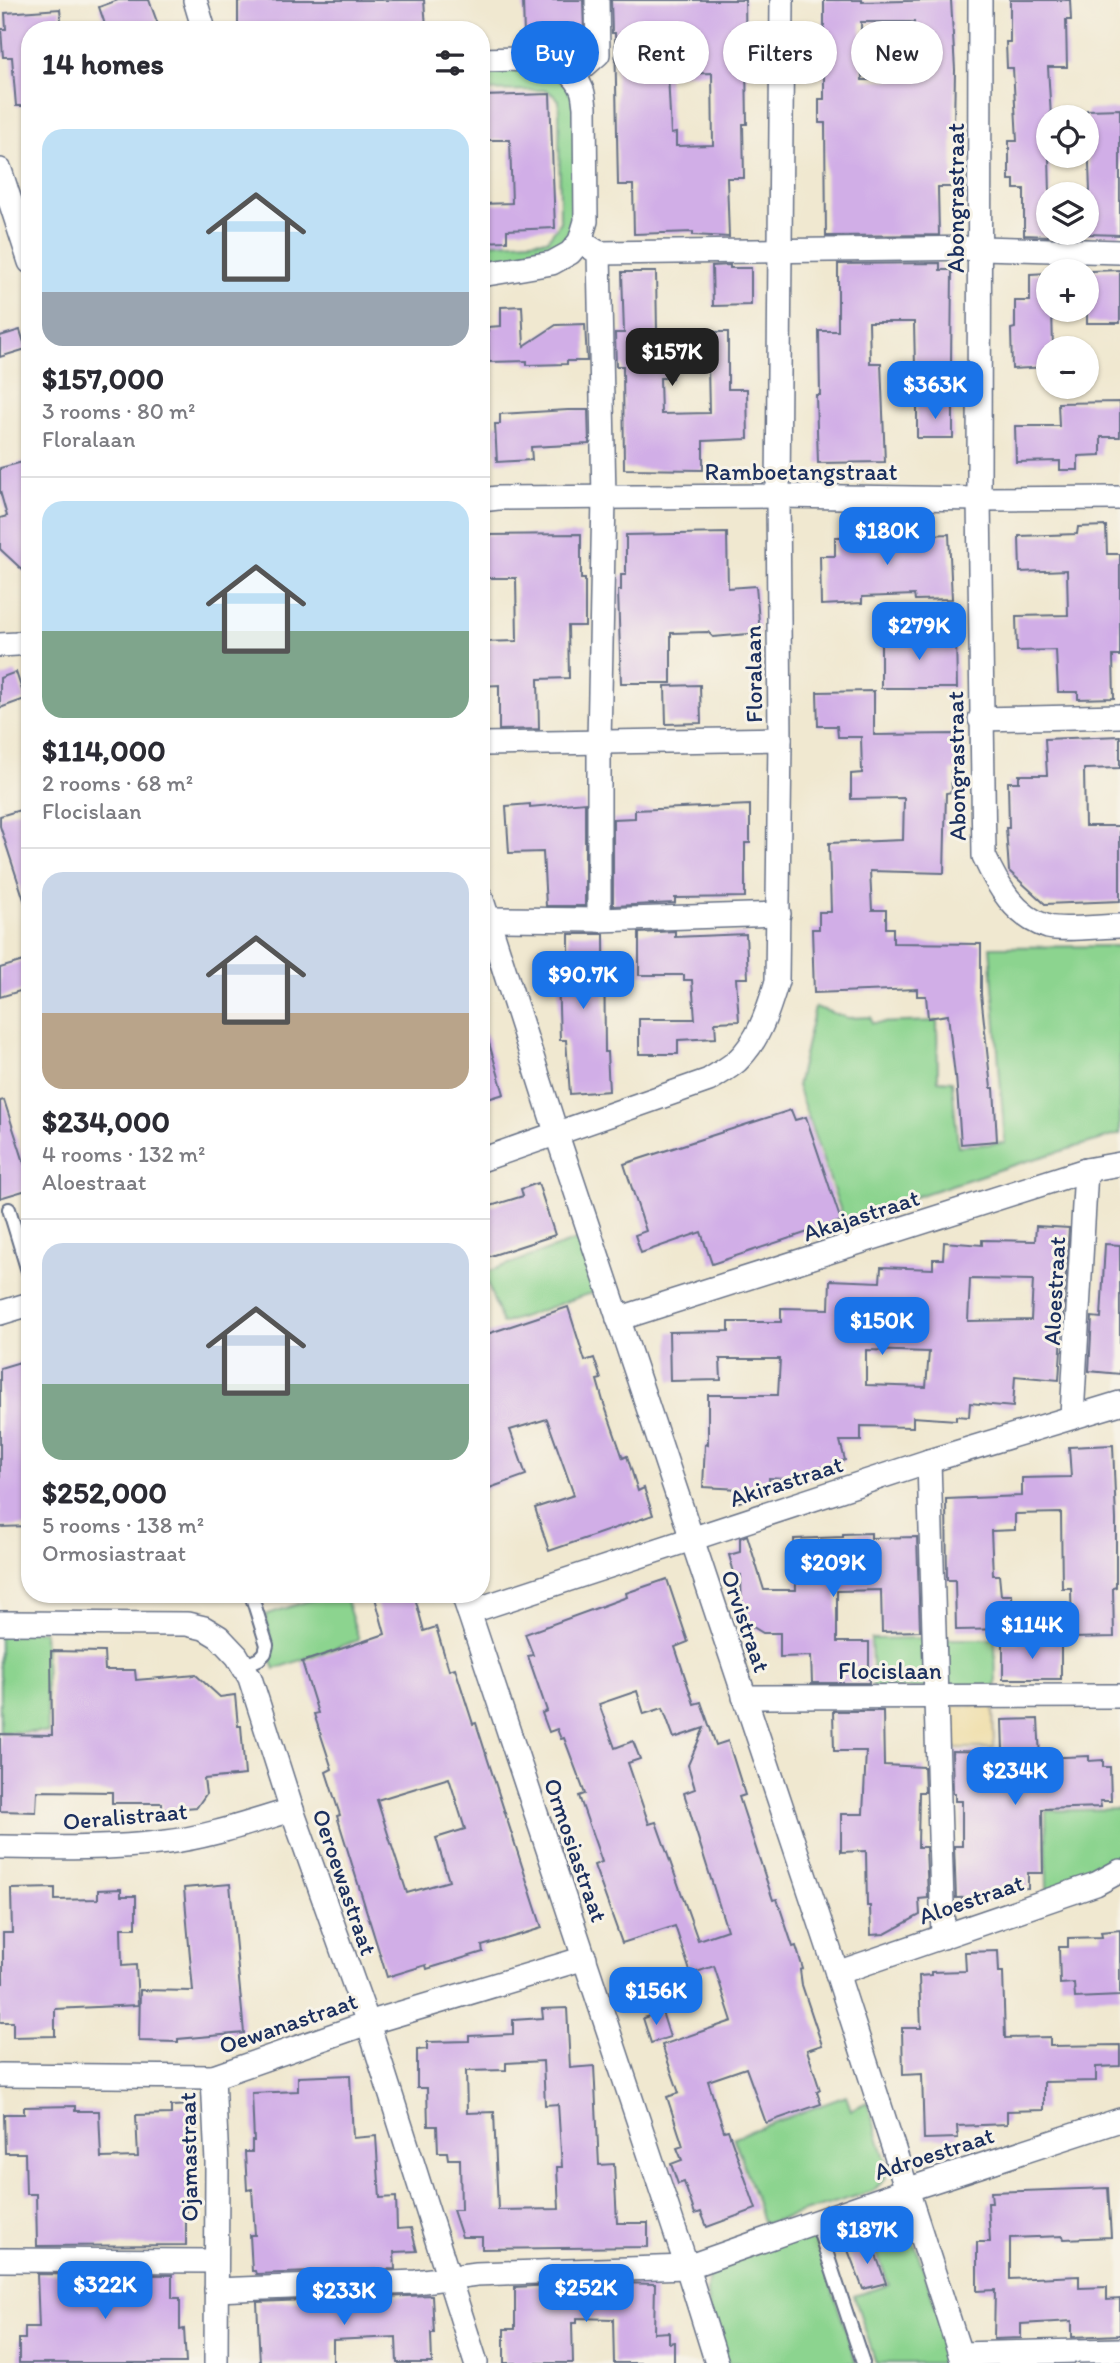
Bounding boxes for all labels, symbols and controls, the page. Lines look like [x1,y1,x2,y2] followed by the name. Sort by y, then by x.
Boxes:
[511,21,599,84] chip: Buy
[613,21,709,84] chip: Rent
[723,21,837,84] chip: Filters
[851,21,943,84] chip: New
[431,44,469,82] icon: filters
[42,45,164,82] text: 14 homes
[1036,105,1099,399] map controls
[1036,105,1099,168] button: locate
[941,123,970,273] street label: Abongrastraat
[193,174,319,300] icon: home
[1036,182,1099,245] button: layers
[1036,259,1099,322] button: +
[623,328,721,388] pin: $157K
[1036,336,1099,399] button: −
[642,337,702,365] text: $157K
[42,360,164,397] text: $157,000
[886,362,984,421] pin: $363K
[903,370,967,398] text: $363K
[42,397,196,425] text: 3 rooms · 80 m²
[42,425,136,453] text: Floralaan
[705,457,897,486] street label: Ramboetangstraat
[838,508,936,567] pin: $180K
[855,516,919,544] text: $180K
[193,546,319,672] icon: home
[870,602,968,662] pin: $279K
[888,611,950,639] text: $279K
[738,625,768,723] street label: Floralaan
[940,691,972,841] street label: Abongrastraat
[42,732,166,769] text: $114,000
[42,769,193,797] text: 2 rooms · 68 m²
[42,797,141,825] text: Flocislaan
[193,917,319,1043] icon: home
[526,951,640,1011] pin: $90.7K
[548,960,618,988] text: $90.7K
[42,1103,170,1140] text: $234,000
[42,1140,205,1168] text: 4 rooms · 132 m²
[42,1168,146,1196] text: Aloestraat
[799,1183,923,1247] street label: Akajastraat
[1037,1236,1071,1346] street label: Aloestraat
[193,1288,319,1414] icon: home
[833,1298,931,1357] pin: $150K
[850,1306,914,1334] text: $150K
[726,1449,846,1513] street label: Akirastraat
[42,1474,167,1511] text: $252,000
[42,1511,204,1539] text: 5 rooms · 138 m²
[42,1539,186,1567] text: Ormosiastraat
[784,1540,882,1599] pin: $209K
[801,1548,865,1576] text: $209K
[715,1566,777,1676] street label: Orvistraat
[983,1602,1081,1661] pin: $114K
[1001,1610,1063,1638] text: $114K
[838,1656,942,1685] street label: Flocislaan
[966,1748,1064,1807] pin: $234K
[983,1756,1047,1784] text: $234K
[538,1774,614,1926] street label: Ormosiastraat
[61,1796,189,1836] street label: Oeralistraat
[306,1805,384,1959] street label: Oeroewastraat
[915,1868,1027,1930] street label: Aloestraat
[607,1968,705,2027] pin: $156K
[625,1976,687,2004] text: $156K
[215,1986,361,2060] street label: Oewanastraat
[172,2092,204,2222] street label: Ojamastraat
[870,2120,998,2186] street label: Adroestraat
[818,2206,916,2266] pin: $187K
[836,2215,898,2243] text: $187K
[56,2262,154,2321] pin: $322K
[537,2264,635,2324] pin: $252K
[295,2268,393,2327] pin: $233K
[73,2270,137,2298] text: $322K
[555,2273,617,2301] text: $252K
[312,2276,376,2304] text: $233K

